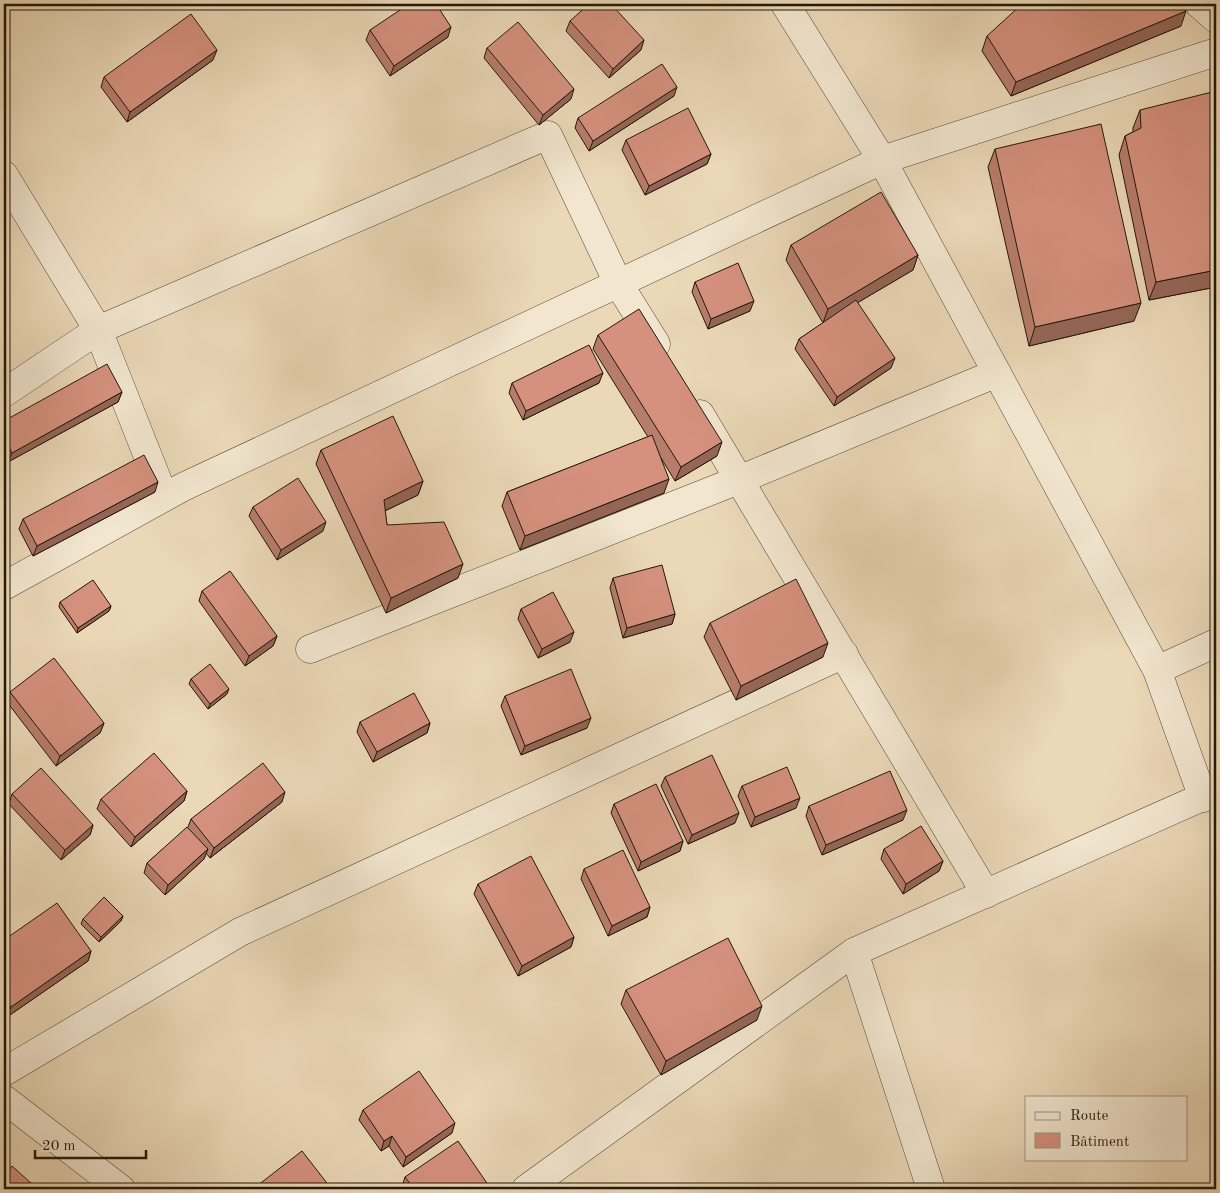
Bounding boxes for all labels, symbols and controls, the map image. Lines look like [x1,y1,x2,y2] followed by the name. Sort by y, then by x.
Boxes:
[1025,1096,1188,1160] legend
[1070,1109,1108,1124] text: Route
[35,1128,146,1160] scale bar
[1070,1135,1129,1150] text: Bâtiment
[42,1139,76,1154] text: 20 m

